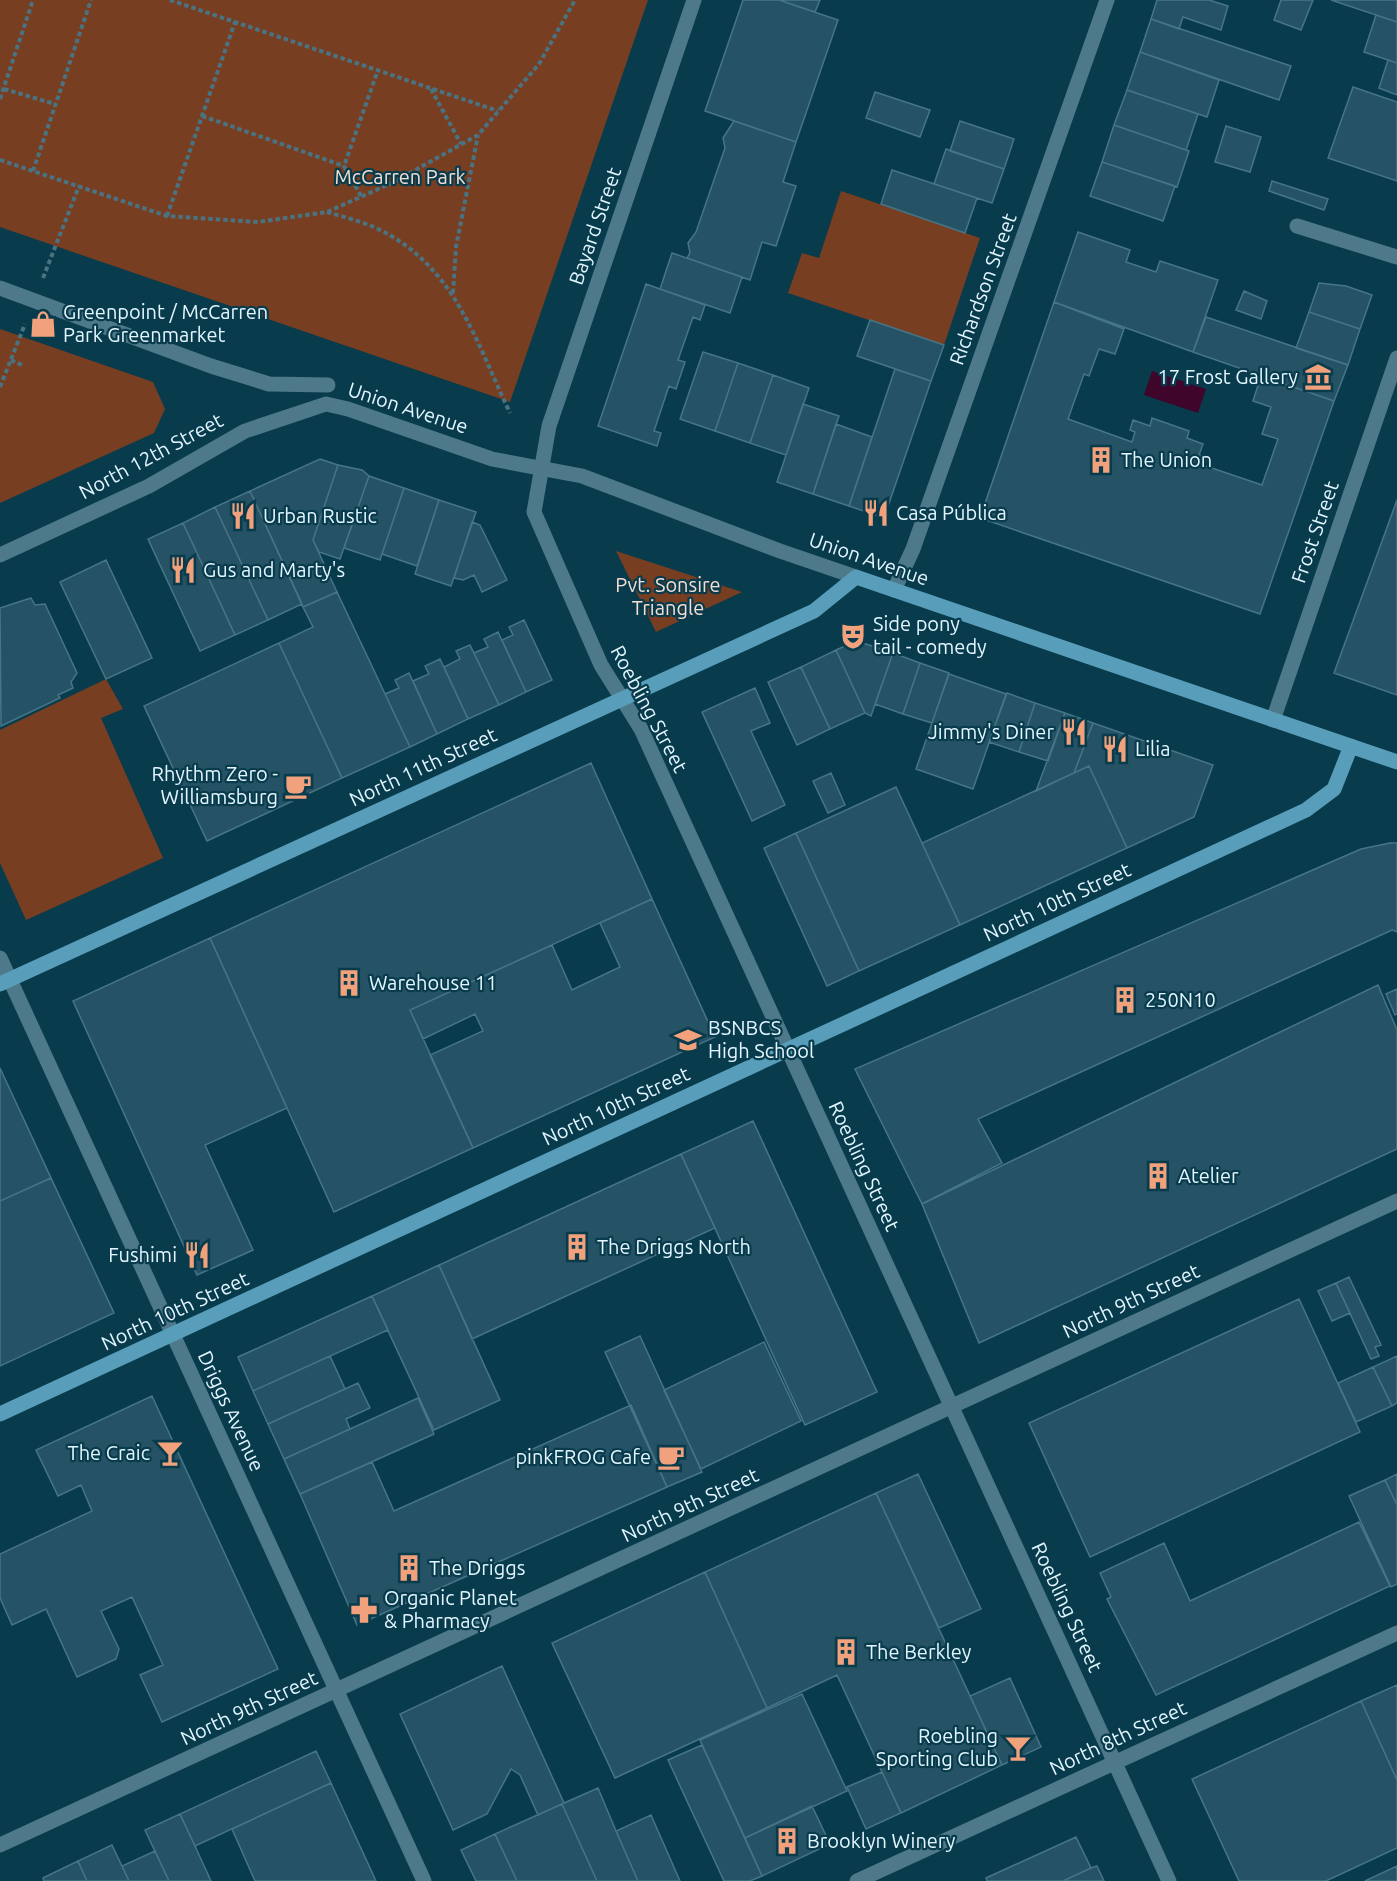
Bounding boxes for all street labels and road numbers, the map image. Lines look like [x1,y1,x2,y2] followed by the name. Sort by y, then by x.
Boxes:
[564,164,625,288] street label: Bayard Street
[944,210,1021,368] street label: Richardson Street
[345,377,471,438] street label: Union Avenue
[75,408,227,503] street label: North 12th Street
[1286,478,1343,586] street label: Frost Street
[806,527,932,590] street label: Union Avenue
[606,641,693,776] street label: Roebling Street
[346,722,500,811] street label: North 11th Street
[980,857,1134,946] street label: North 10th Street
[539,1061,693,1150] street label: North 10th Street
[824,1097,905,1234] street label: Roebling Street
[1059,1259,1203,1342] street label: North 9th Street
[98,1266,252,1355] street label: North 10th Street
[194,1347,269,1475] street label: Driggs Avenue
[618,1463,762,1546] street label: North 9th Street
[1027,1538,1108,1675] street label: Roebling Street
[177,1666,321,1749] street label: North 9th Street
[1046,1696,1190,1779] street label: North 8th Street

